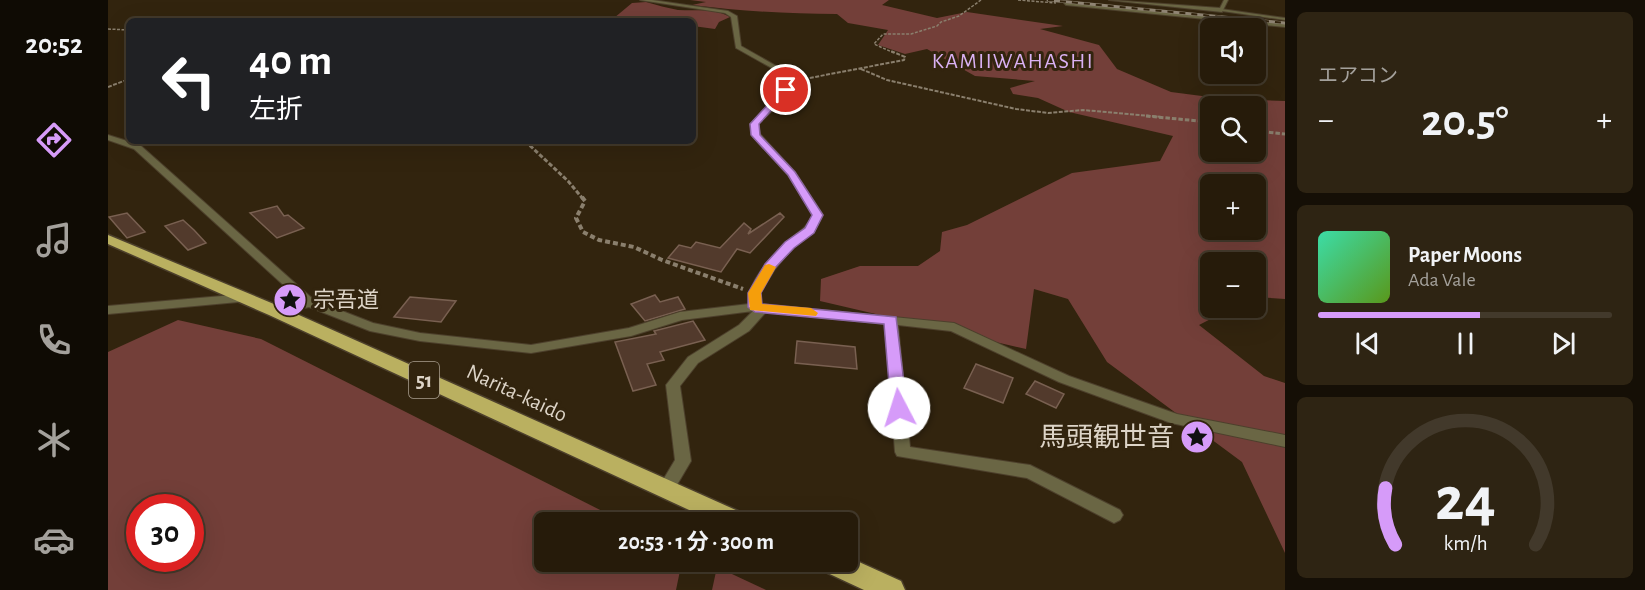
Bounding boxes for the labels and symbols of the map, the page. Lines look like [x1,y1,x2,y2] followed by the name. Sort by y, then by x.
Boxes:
[932,50,1094,72] district label: KAMIIWAHASHI
[760,64,811,115] pin
[272,282,308,318] place icon: 宗吾道
[313,288,379,311] place label: 宗吾道
[463,360,571,426] street label: Narita-kaido
[409,362,439,398] road number: 51
[867,376,931,440] position arrow
[1179,419,1215,455] place icon: 馬頭観世音
[1039,423,1174,451] place label: 馬頭観世音
[126,494,204,572] speed limit sign: 30

